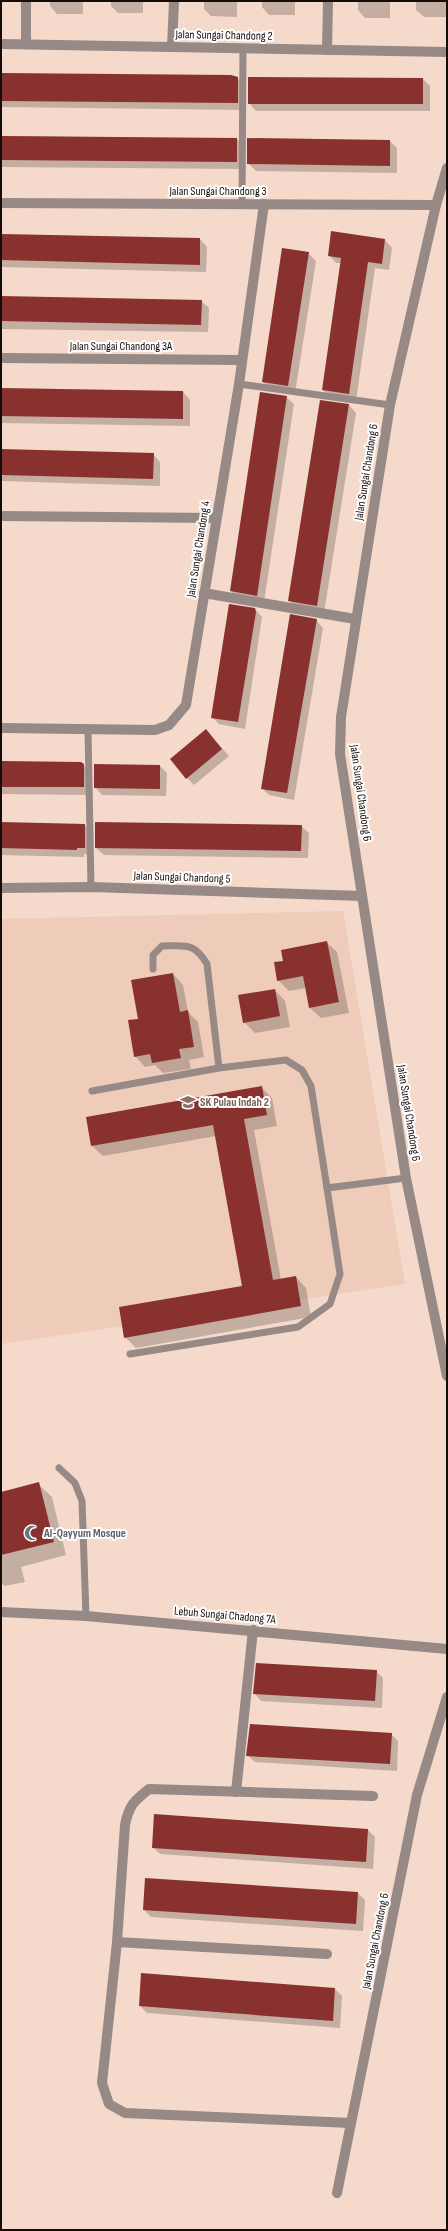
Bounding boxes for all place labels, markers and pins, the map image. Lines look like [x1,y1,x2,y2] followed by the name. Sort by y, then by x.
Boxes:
[179,1093,197,1111] school or university icon: SK Pulau Indah 2
[200,1095,269,1110] place label: SK Pulau Indah 2
[23,1524,41,1542] mosque icon: Al-Qayyum Mosque
[43,1526,126,1541] place label: Al-Qayyum Mosque

